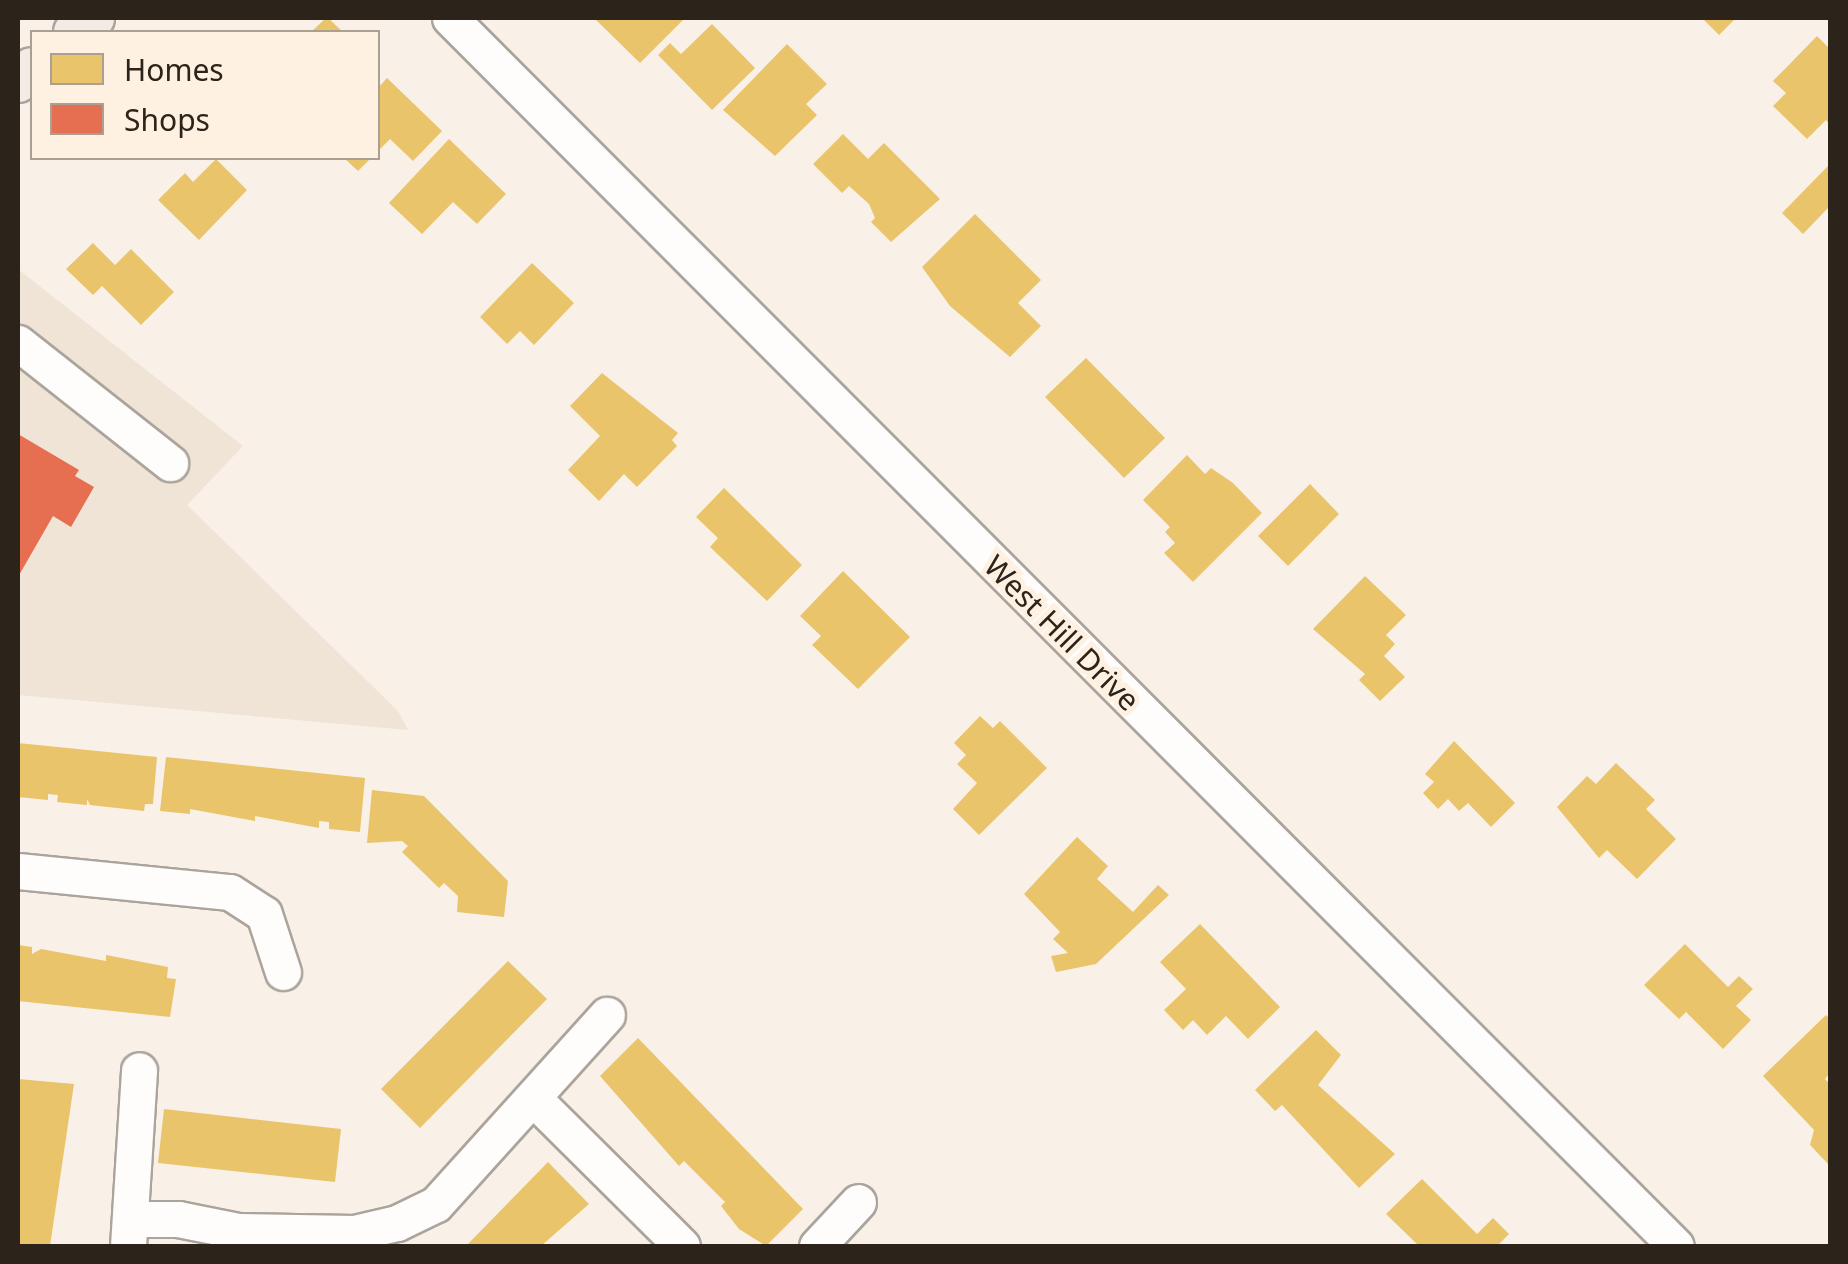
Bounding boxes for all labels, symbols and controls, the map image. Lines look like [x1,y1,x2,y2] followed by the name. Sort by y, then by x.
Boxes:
[30,30,380,160] legend
[124,49,224,90] text: Homes
[124,99,210,140] text: Shops
[977,548,1147,718] street label: West Hill Drive

